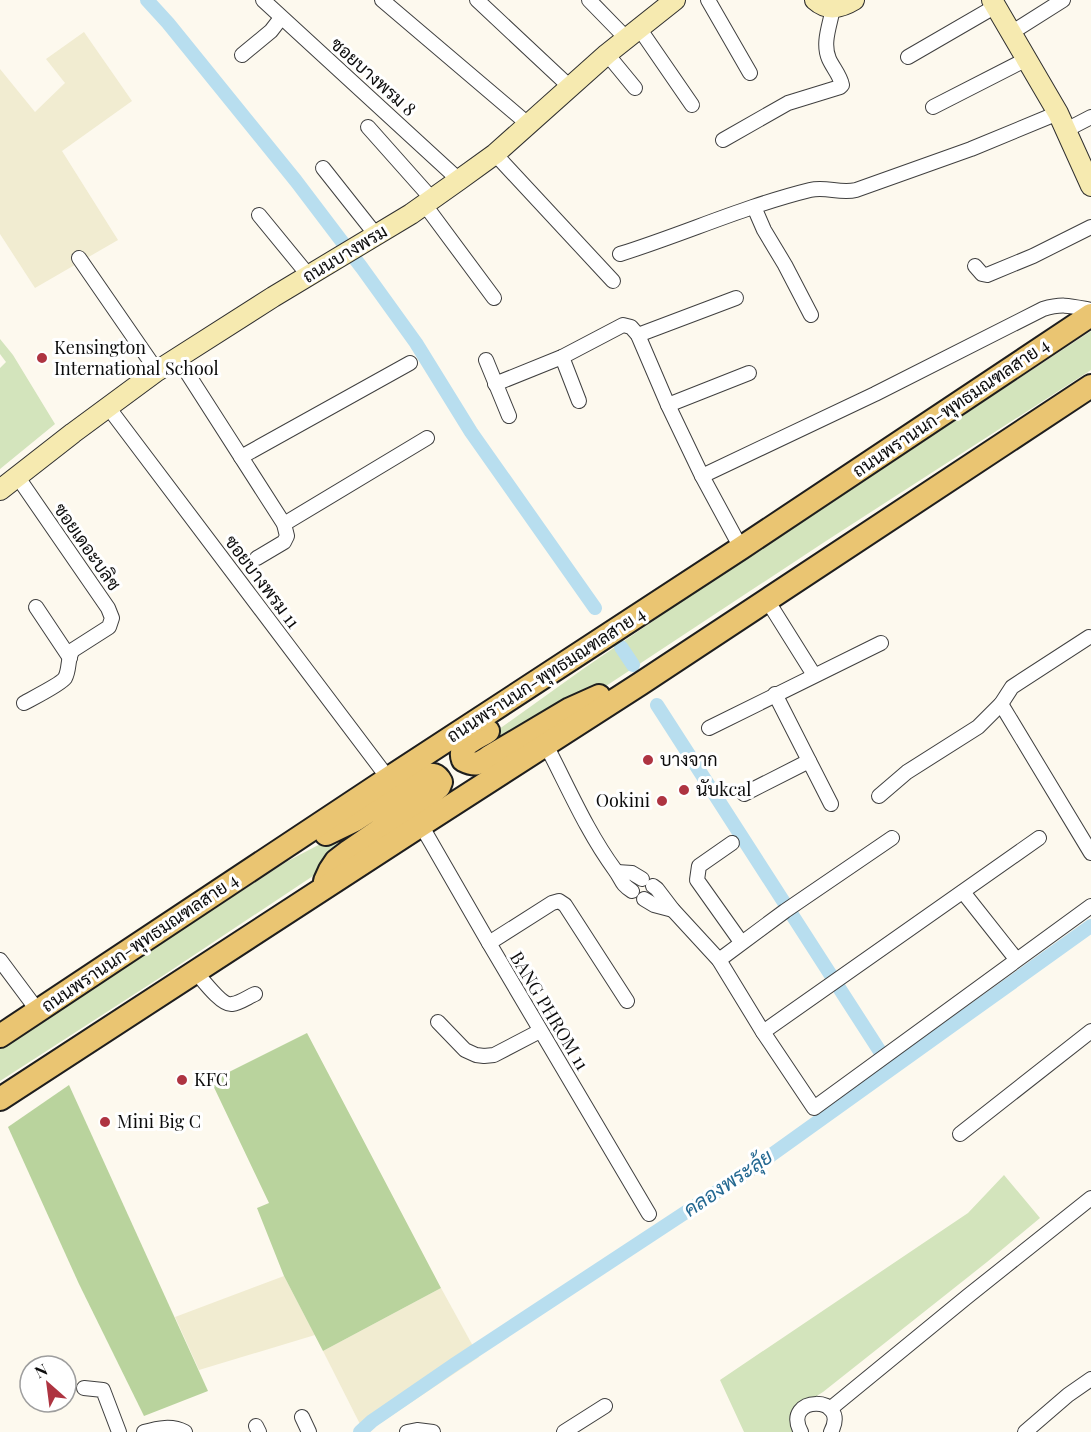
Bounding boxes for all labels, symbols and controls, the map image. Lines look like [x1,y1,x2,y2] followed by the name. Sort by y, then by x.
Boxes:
[326,32,421,121] street label: ซอยบางพรม 8
[298,218,391,288] street label: ถนนบางพรม
[847,332,1054,483] street label: ถนนพรานนก-พุทธมณฑลสาย 4
[54,335,219,380] place label: Kensington International School
[35,351,49,365] marker: Kensington International School
[49,498,127,595] street label: ซอยเดอะบลิซ
[220,530,306,633] street label: ซอยบางพรม 11
[442,601,650,748] street label: ถนนพรานนก-พุทธมณฑลสาย 4
[660,747,718,771] place label: บางจาก
[641,753,655,767] marker: บางจาก
[696,777,751,801] place label: นับkcal
[677,783,691,797] marker: นับkcal
[596,788,650,812] place label: Ookini
[655,794,669,808] marker: Ookini
[36,867,243,1018] street label: ถนนพรานนก-พุทธมณฑลสาย 4
[505,947,595,1075] street label: BANG PHROM 11
[194,1067,228,1091] place label: KFC
[175,1073,189,1087] marker: KFC
[117,1109,201,1133] place label: Mini Big C
[98,1115,112,1129] marker: Mini Big C
[677,1142,779,1223] water label: คลองพระลุ้ย
[18,1354,78,1414] north arrow
[31,1358,51,1382] text: N

